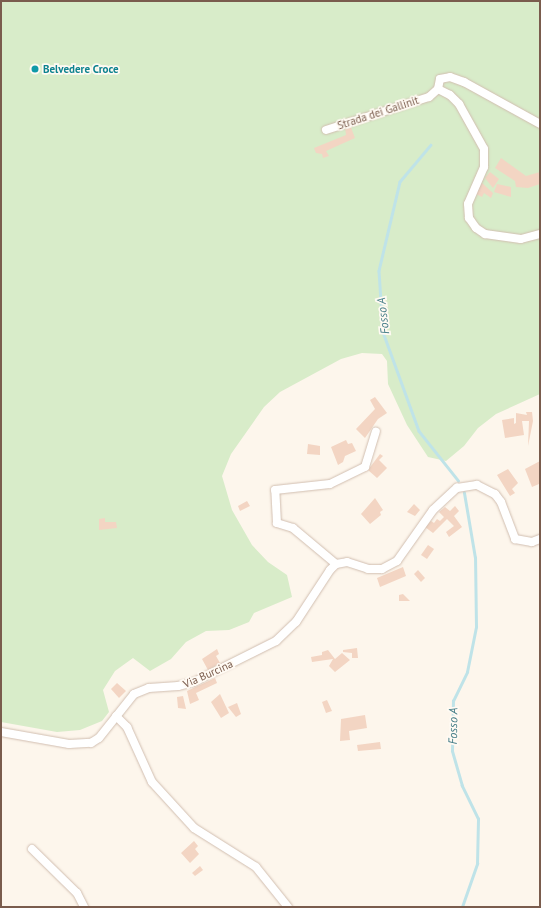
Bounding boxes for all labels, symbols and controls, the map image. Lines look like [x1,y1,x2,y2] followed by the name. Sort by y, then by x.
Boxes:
[43,62,119,76] place label: Belvedere Croce
[30,64,40,74] marker: Belvedere Croce
[336,94,420,132] street label: Strada dei Gallinit
[374,297,392,335] water label: Fosso A
[181,657,235,691] street label: Via Burcina
[445,707,461,745] water label: Fosso A

